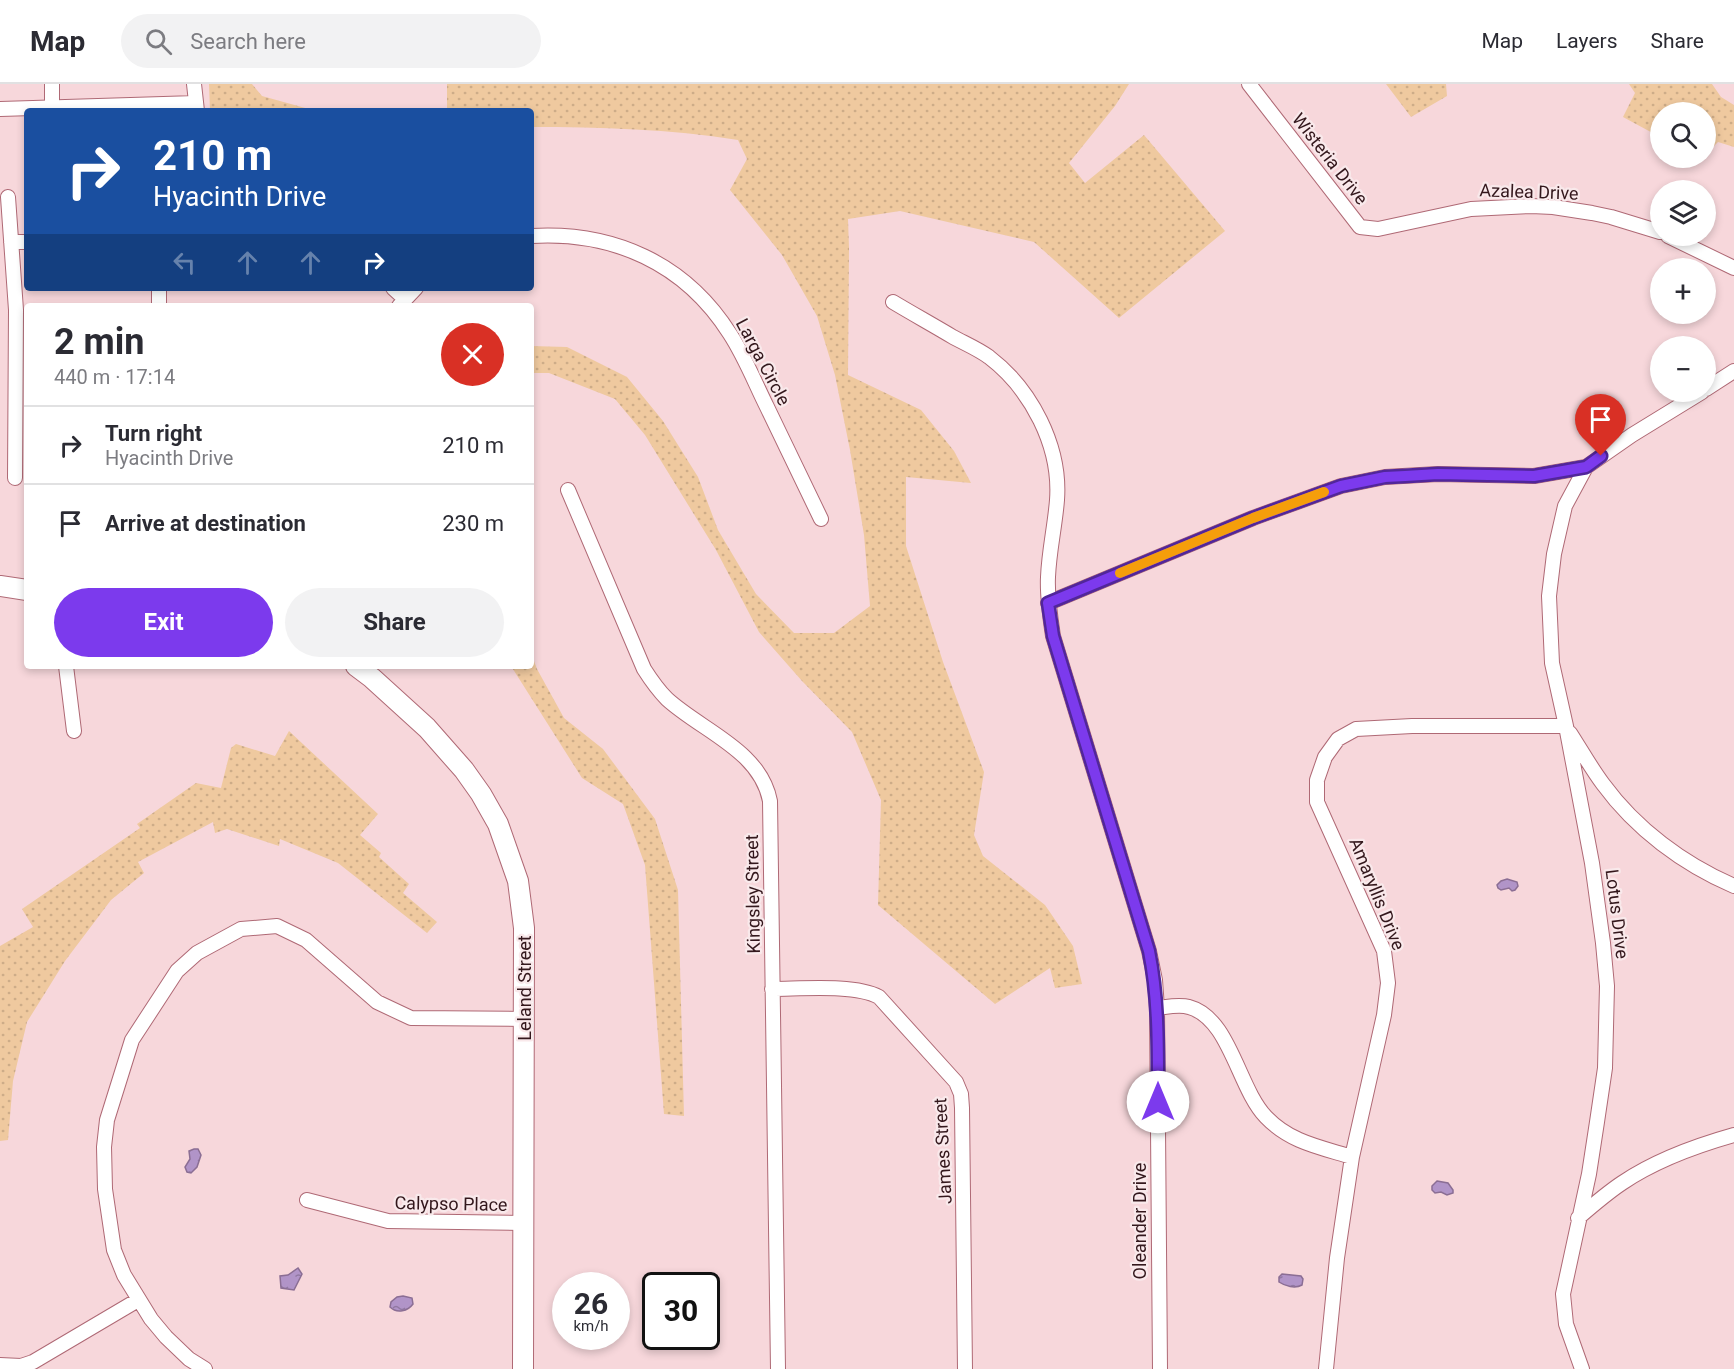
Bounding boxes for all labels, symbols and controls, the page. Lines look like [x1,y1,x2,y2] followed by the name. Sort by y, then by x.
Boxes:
[121,14,541,68] search box
[30,25,85,58] text: Map
[142,25,175,58] icon: search
[190,29,306,54] text: Search here
[1481,29,1523,53] text: Map
[1556,29,1617,53] text: Layers
[1650,29,1704,53] text: Share
[1650,102,1716,402] map controls
[1650,102,1716,168] button: search
[1288,109,1373,209] street label: Wisteria Drive
[153,131,272,180] text: 210 m
[54,132,132,210] icon: right
[1479,179,1579,204] street label: Azalea Drive
[1650,180,1716,246] button: layers
[153,181,326,213] text: Hyacinth Drive
[168,246,201,279] icon: left
[231,246,264,279] icon: ahead
[294,246,327,279] icon: ahead
[357,246,390,279] icon: right
[1650,258,1716,324] button: +
[732,315,795,409] street label: Larga Circle
[54,321,145,363] text: 2 min
[441,323,504,386] button: close
[1650,336,1716,402] button: −
[54,365,175,389] text: 440 m · 17:14
[1575,394,1626,456] pin
[1584,403,1617,436] icon: arrive
[105,421,202,446] text: Turn right
[54,429,87,462] icon: right
[442,433,504,458] text: 210 m
[105,446,233,470] text: Hyacinth Drive
[54,507,87,540] icon: arrive
[105,511,306,536] text: Arrive at destination
[442,511,504,536] text: 230 m
[54,588,273,657] button: Exit
[285,588,504,657] button: Share
[741,834,764,954] street label: Kingsley Street
[1345,835,1410,953] street label: Amaryllis Drive
[1602,868,1633,960] street label: Lotus Drive
[514,935,535,1041] street label: Leland Street
[1126,1070,1190,1134] position arrow
[929,1097,956,1205] street label: James Street
[1129,1163,1150,1279] street label: Oleander Drive
[394,1192,508,1215] street label: Calypso Place
[642,1272,720,1350] speed limit sign: 30
[574,1286,608,1321] text: 26
[573,1317,609,1335] text: km/h

